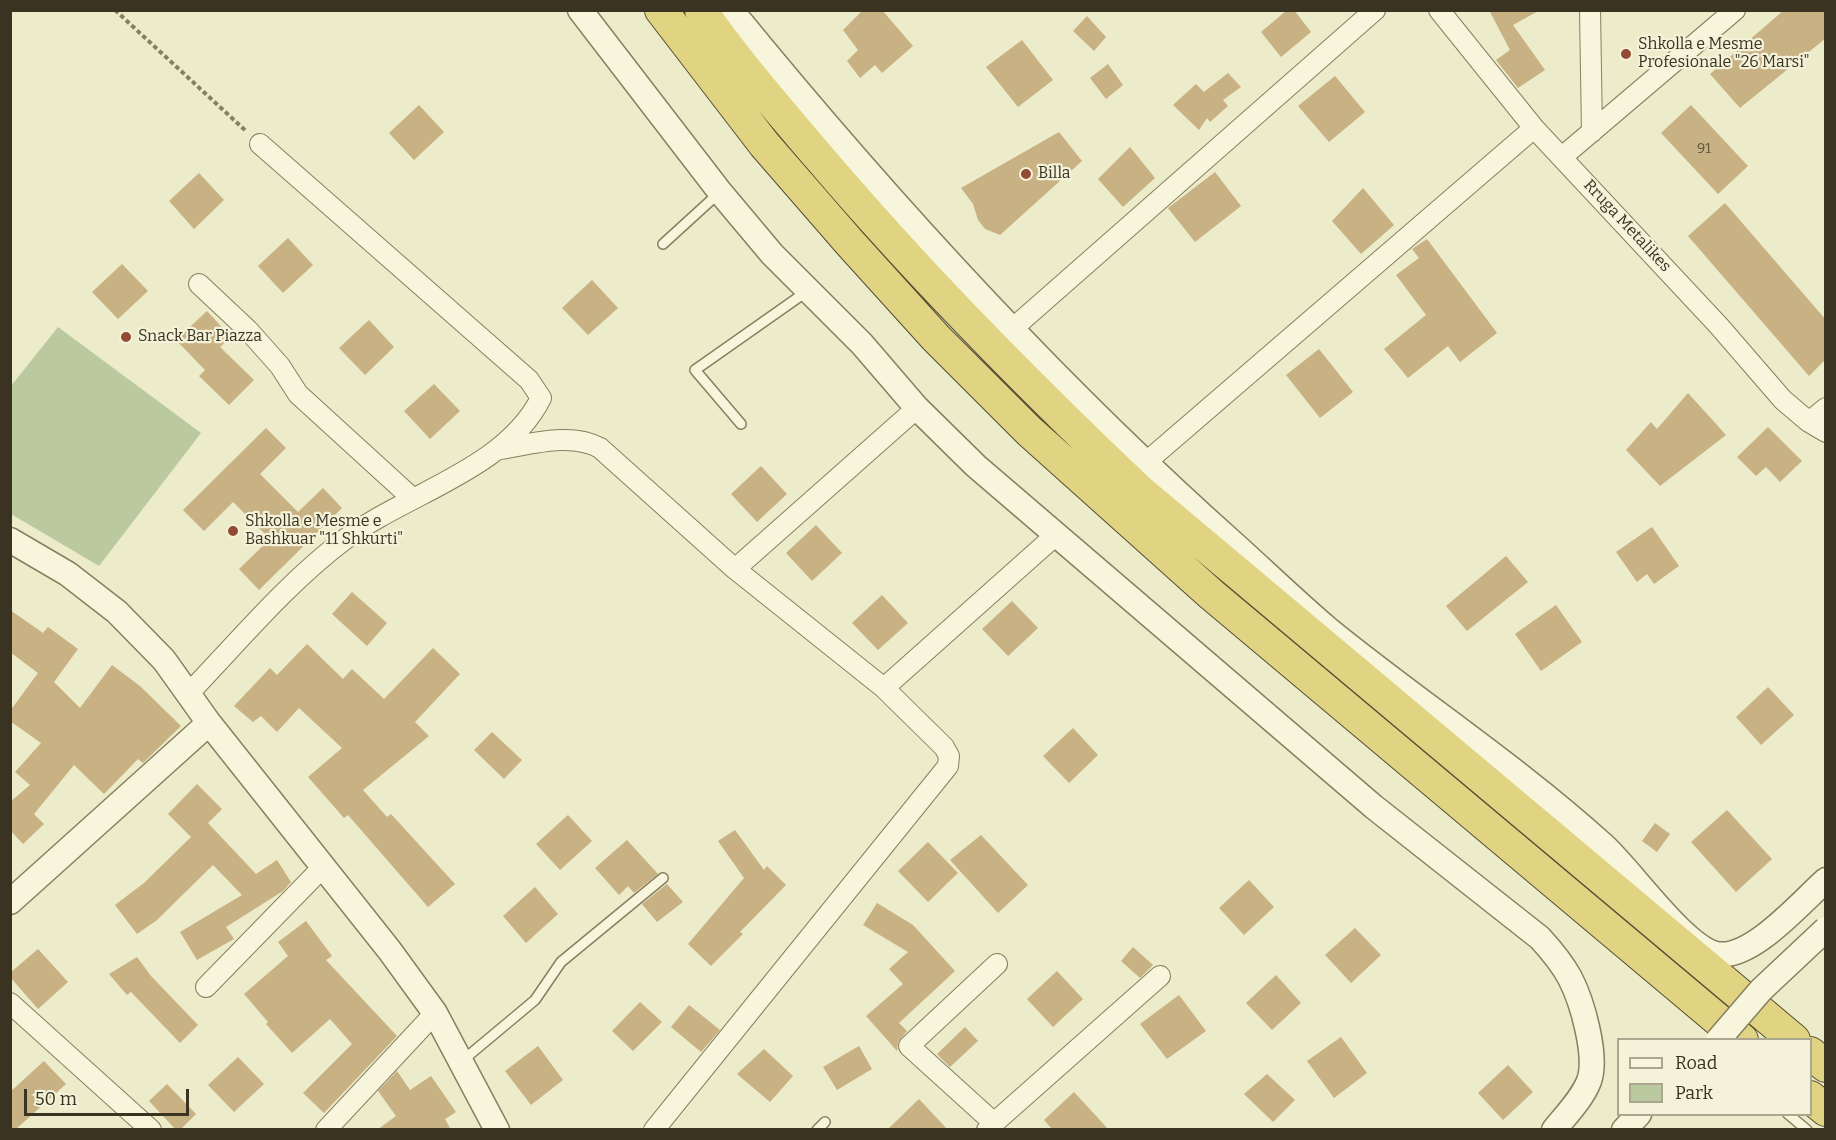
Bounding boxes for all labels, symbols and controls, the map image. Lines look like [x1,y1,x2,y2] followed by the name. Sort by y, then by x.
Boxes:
[1638,35,1810,73] place label: Shkolla e Mesme Profesionale "26 Marsi"
[1619,47,1633,61] marker: Shkolla e Mesme Profesionale "26 Marsi"
[1697,141,1711,157] house number: 91
[1038,164,1071,184] place label: Billa
[1019,167,1033,181] marker: Billa
[1579,176,1675,276] street label: Rruga Metalikes
[138,327,262,347] place label: Snack Bar Piazza
[119,330,133,344] marker: Snack Bar Piazza
[245,512,403,550] place label: Shkolla e Mesme e Bashkuar "11 Shkurti"
[226,524,240,538] marker: Shkolla e Mesme e Bashkuar "11 Shkurti"
[1617,1038,1812,1116] legend
[1675,1052,1717,1074] text: Road
[27,1077,192,1115] scale bar
[1675,1082,1713,1104] text: Park
[35,1088,77,1110] text: 50 m

